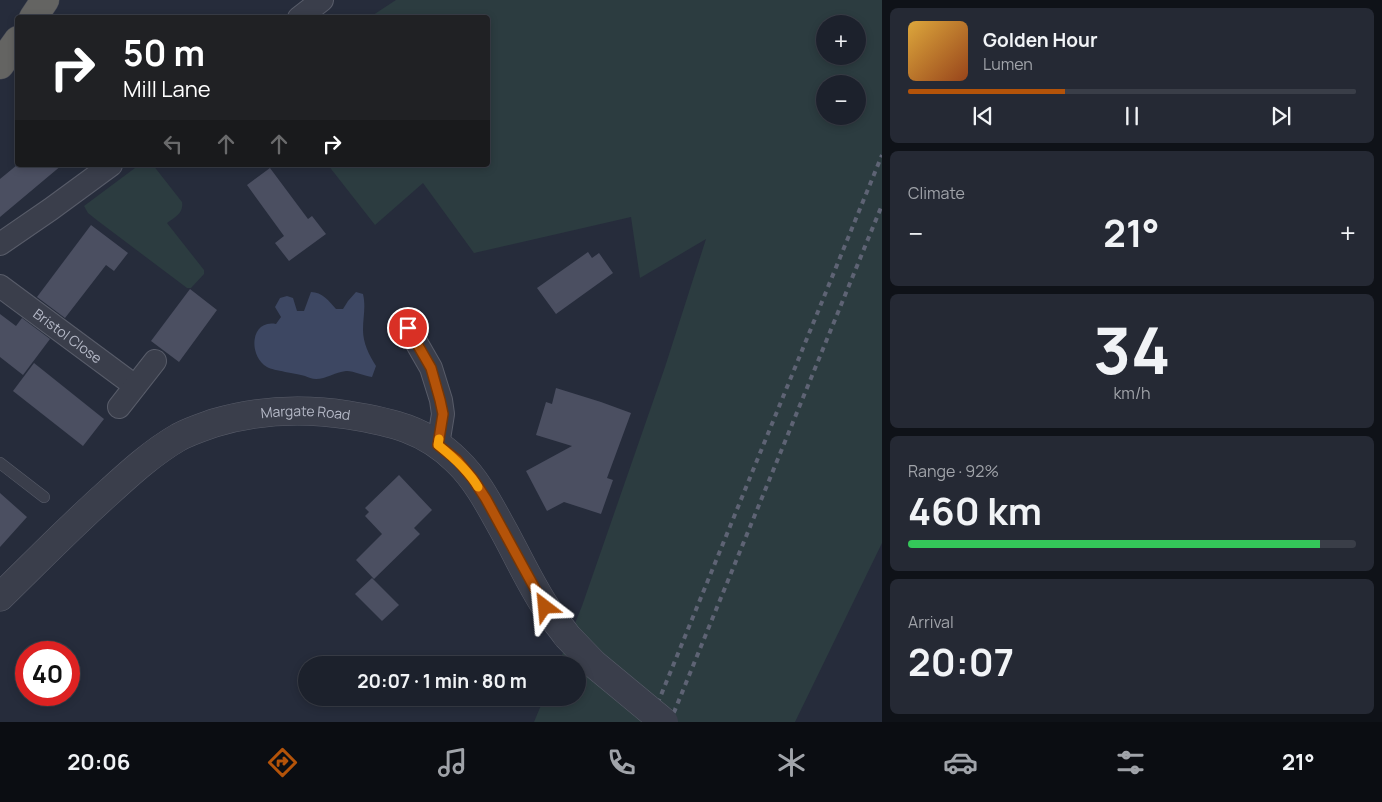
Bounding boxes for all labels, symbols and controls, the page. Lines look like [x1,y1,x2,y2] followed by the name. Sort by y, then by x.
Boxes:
[816,15,866,125] map controls
[816,15,866,65] button: +
[983,27,1097,53] text: Golden Hour
[123,29,205,77] text: 50 m
[40,35,105,100] icon: right
[983,53,1033,75] text: Lumen
[123,74,211,104] text: Mill Lane
[816,75,866,125] button: −
[969,102,997,130] icon: previous
[1118,102,1146,130] icon: pause
[1267,102,1295,130] icon: next
[159,130,187,158] icon: left
[212,130,240,158] icon: ahead
[265,130,293,158] icon: ahead
[318,130,346,158] icon: right
[908,182,965,204] text: Climate
[1103,206,1160,258] text: 21°
[908,214,923,252] text: −
[1340,214,1356,252] text: +
[30,304,106,367] street label: Bristol Close
[1093,305,1171,394] text: 34
[387,307,429,349] pin
[394,314,422,342] icon: arrive
[1113,382,1151,404] text: km/h
[260,401,352,424] street label: Margate Road
[908,460,999,482] text: Range · 92%
[908,484,1042,536] text: 460 km
[518,580,570,632] position arrow
[908,611,954,633] text: Arrival
[908,635,1014,687] text: 20:07
[15,641,80,706] speed limit sign: 40
[357,668,527,694] text: 20:07 · 1 min · 80 m
[265,745,300,780] icon: directions
[435,745,470,780] icon: music
[604,745,639,780] icon: phone
[774,745,809,780] icon: climate
[943,745,978,780] icon: car
[1113,745,1148,780] icon: filters
[67,747,131,777] text: 20:06
[1282,747,1315,777] text: 21°

